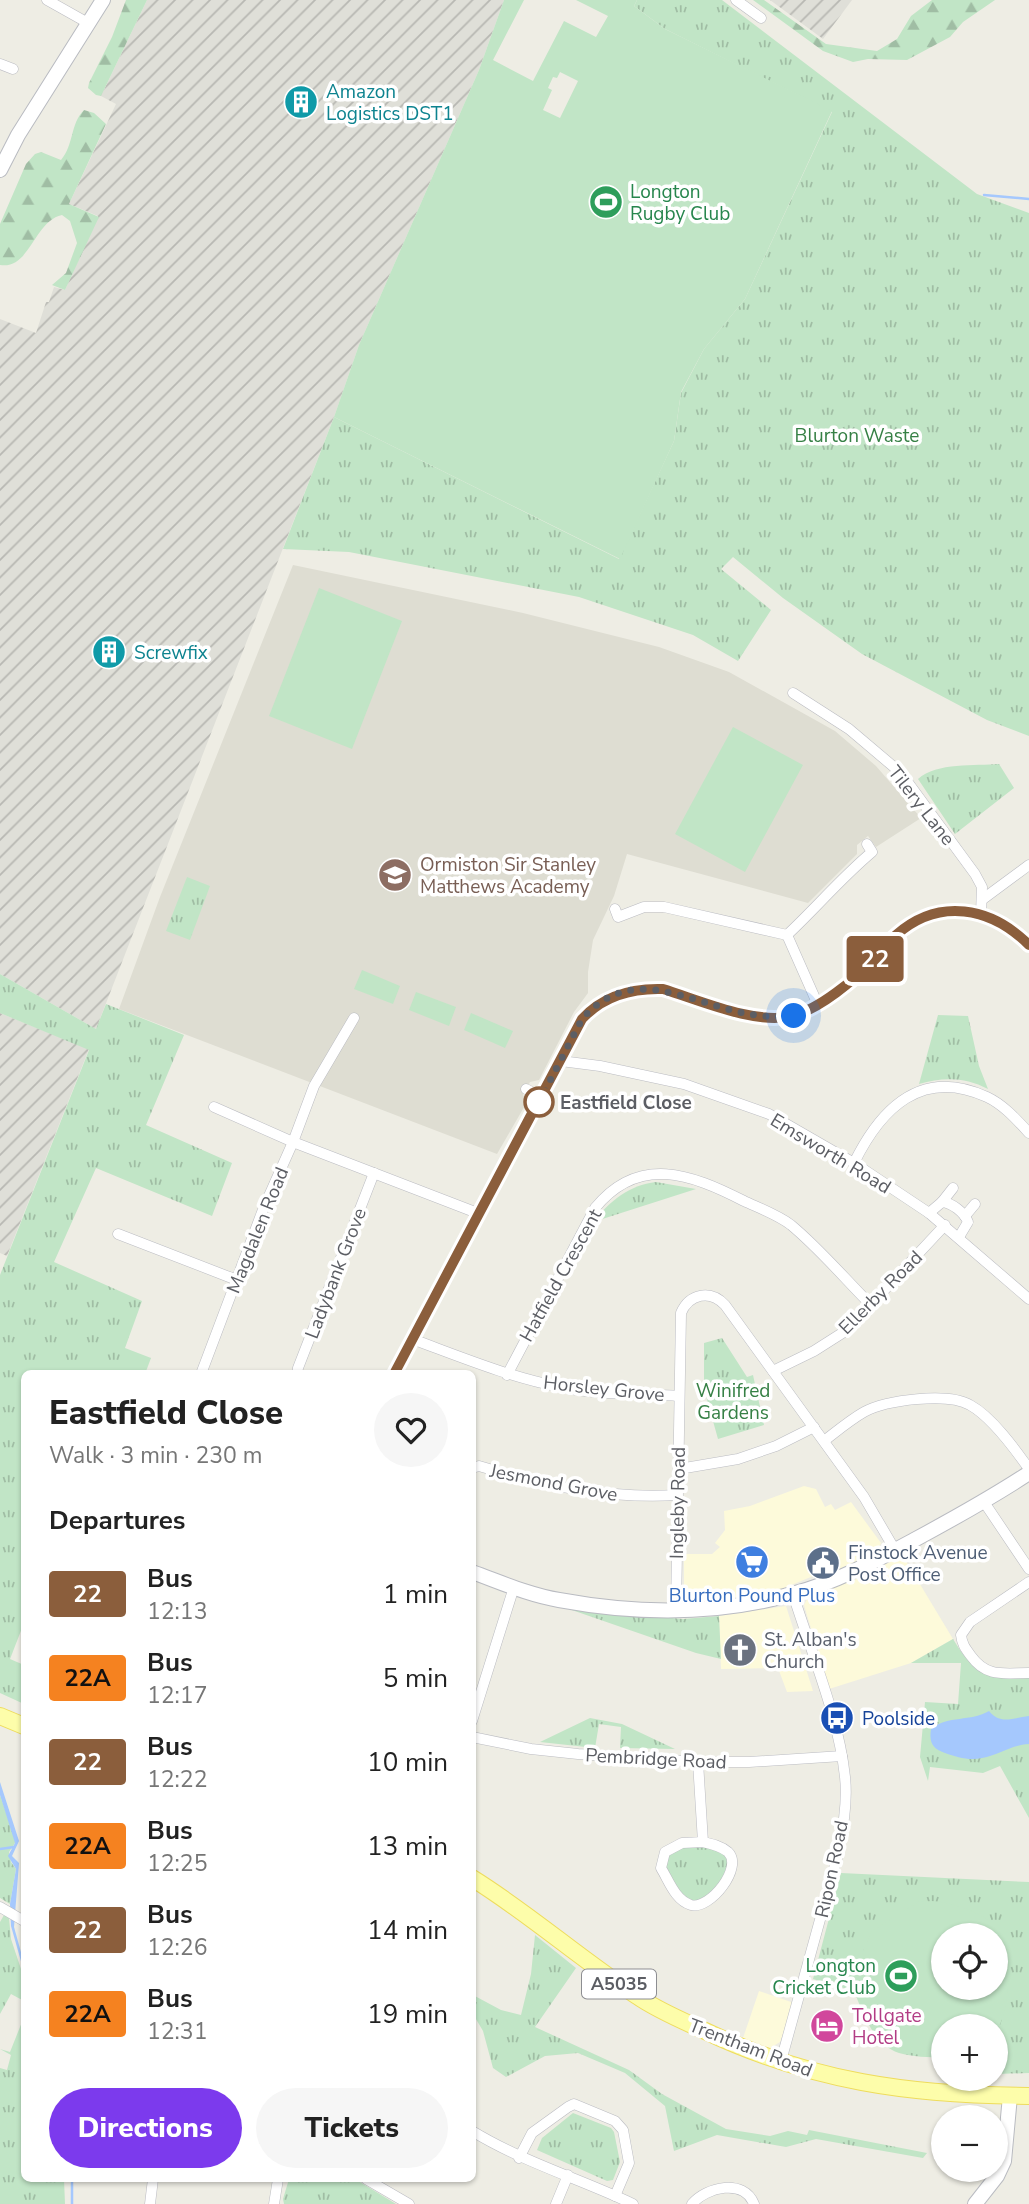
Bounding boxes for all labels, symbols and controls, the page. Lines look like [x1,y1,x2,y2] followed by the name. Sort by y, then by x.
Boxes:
[326,79,454,127] place label: Amazon Logistics DST1
[282,83,320,121] building icon: Amazon Logistics DST1
[630,179,730,227] place label: Longton Rugby Club
[587,183,625,221] sports icon: Longton Rugby Club
[795,423,919,449] park label: Blurton Waste
[90,633,128,671] building icon: Screwfix
[134,640,208,666] place label: Screwfix
[882,760,961,851] street label: Tilery Lane
[420,852,596,900] place label: Ormiston Sir Stanley Matthews Academy
[376,856,414,894] school or university icon: Ormiston Sir Stanley Matthews Academy
[844,936,906,982] line badge: 22
[861,943,889,975] text: 22
[776,998,811,1033] your location
[524,1087,554,1117] marker: Eastfield Close
[560,1090,692,1116] place label: Eastfield Close
[765,1108,896,1200] street label: Emsworth Road
[221,1163,295,1297] street label: Magdalen Road
[299,1204,373,1343] street label: Ladybank Grove
[514,1204,608,1347] street label: Hatfield Crescent
[833,1245,928,1340] street label: Ellerby Road
[542,1370,666,1408] street label: Horsley Grove
[696,1378,770,1426] park label: Winifred Gardens
[49,1391,283,1436] text: Eastfield Close
[374,1393,448,1467] button: heart
[49,1440,262,1471] text: Walk · 3 min · 230 m
[664,1447,692,1559] street label: Ingleby Road
[487,1458,620,1508] street label: Jesmond Grove
[49,1503,185,1538] text: Departures
[848,1540,988,1588] place label: Finstock Avenue Post Office
[733,1543,771,1581] supermarket icon: Blurton Pound Plus
[804,1544,842,1582] public building icon: Finstock Avenue Post Office
[147,1561,193,1596] text: Bus
[383,1577,448,1612] text: 1 min
[73,1578,102,1610] text: 22
[669,1583,835,1609] place label: Blurton Pound Plus
[147,1596,207,1627] text: 12:13
[764,1627,857,1675] place label: St. Alban's Church
[721,1631,759,1669] church icon: St. Alban's Church
[147,1645,193,1680] text: Bus
[383,1661,448,1696] text: 5 min
[64,1662,111,1694] text: 22A
[147,1680,207,1711] text: 12:17
[818,1699,856,1737] bus stop icon: Poolside
[862,1706,935,1732] place label: Poolside
[147,1729,193,1764] text: Bus
[585,1742,727,1776] street label: Pembridge Road
[367,1745,448,1780] text: 10 min
[73,1746,102,1778] text: 22
[147,1764,207,1795] text: 12:22
[147,1813,193,1848] text: Bus
[809,1818,855,1920] street label: Ripon Road
[367,1829,448,1864] text: 13 min
[64,1830,111,1862] text: 22A
[147,1848,207,1879] text: 12:25
[147,1897,193,1932] text: Bus
[367,1913,448,1948] text: 14 min
[73,1914,102,1946] text: 22
[931,1923,1008,2182] map controls
[931,1923,1008,2000] button: locate
[147,1932,207,1963] text: 12:26
[772,1953,876,2001] place label: Longton Cricket Club
[882,1957,920,1995] sports icon: Longton Cricket Club
[582,1970,656,1998] road number: A5035
[147,1981,193,2016] text: Bus
[367,1997,448,2032] text: 19 min
[64,1998,111,2030] text: 22A
[852,2003,922,2051] place label: Tollgate Hotel
[808,2007,846,2045] hotel icon: Tollgate Hotel
[685,2012,816,2083] street label: Trentham Road
[931,2014,1008,2091] button: +
[147,2016,207,2047] text: 12:31
[49,2088,242,2168] button: Directions
[256,2088,448,2168] button: Tickets
[931,2105,1008,2182] button: −

